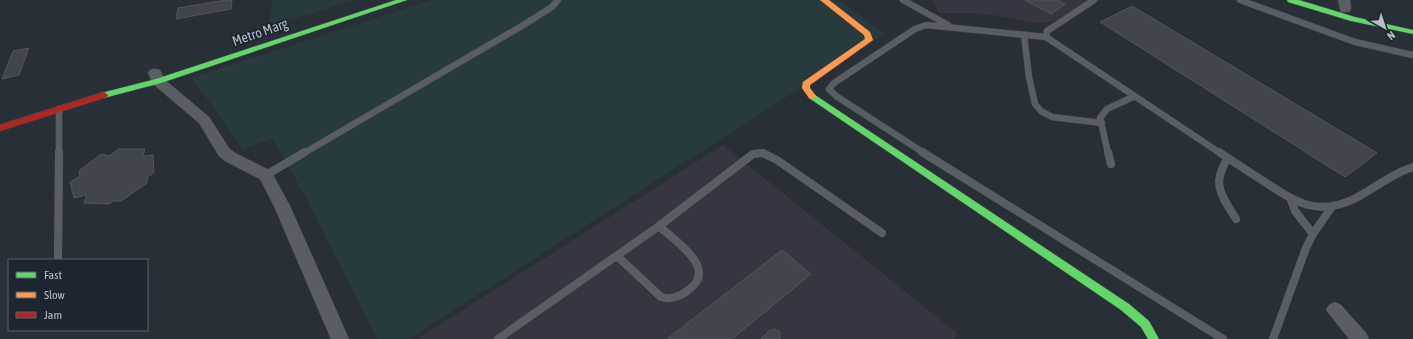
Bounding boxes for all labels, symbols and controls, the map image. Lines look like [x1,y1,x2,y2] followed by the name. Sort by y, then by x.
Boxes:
[1365,8,1405,48] north arrow
[230,15,290,49] street label: Metro Marg
[1385,29,1398,42] text: N
[8,259,148,331] legend
[44,268,62,282] text: Fast
[44,288,65,302] text: Slow
[44,308,62,322] text: Jam

